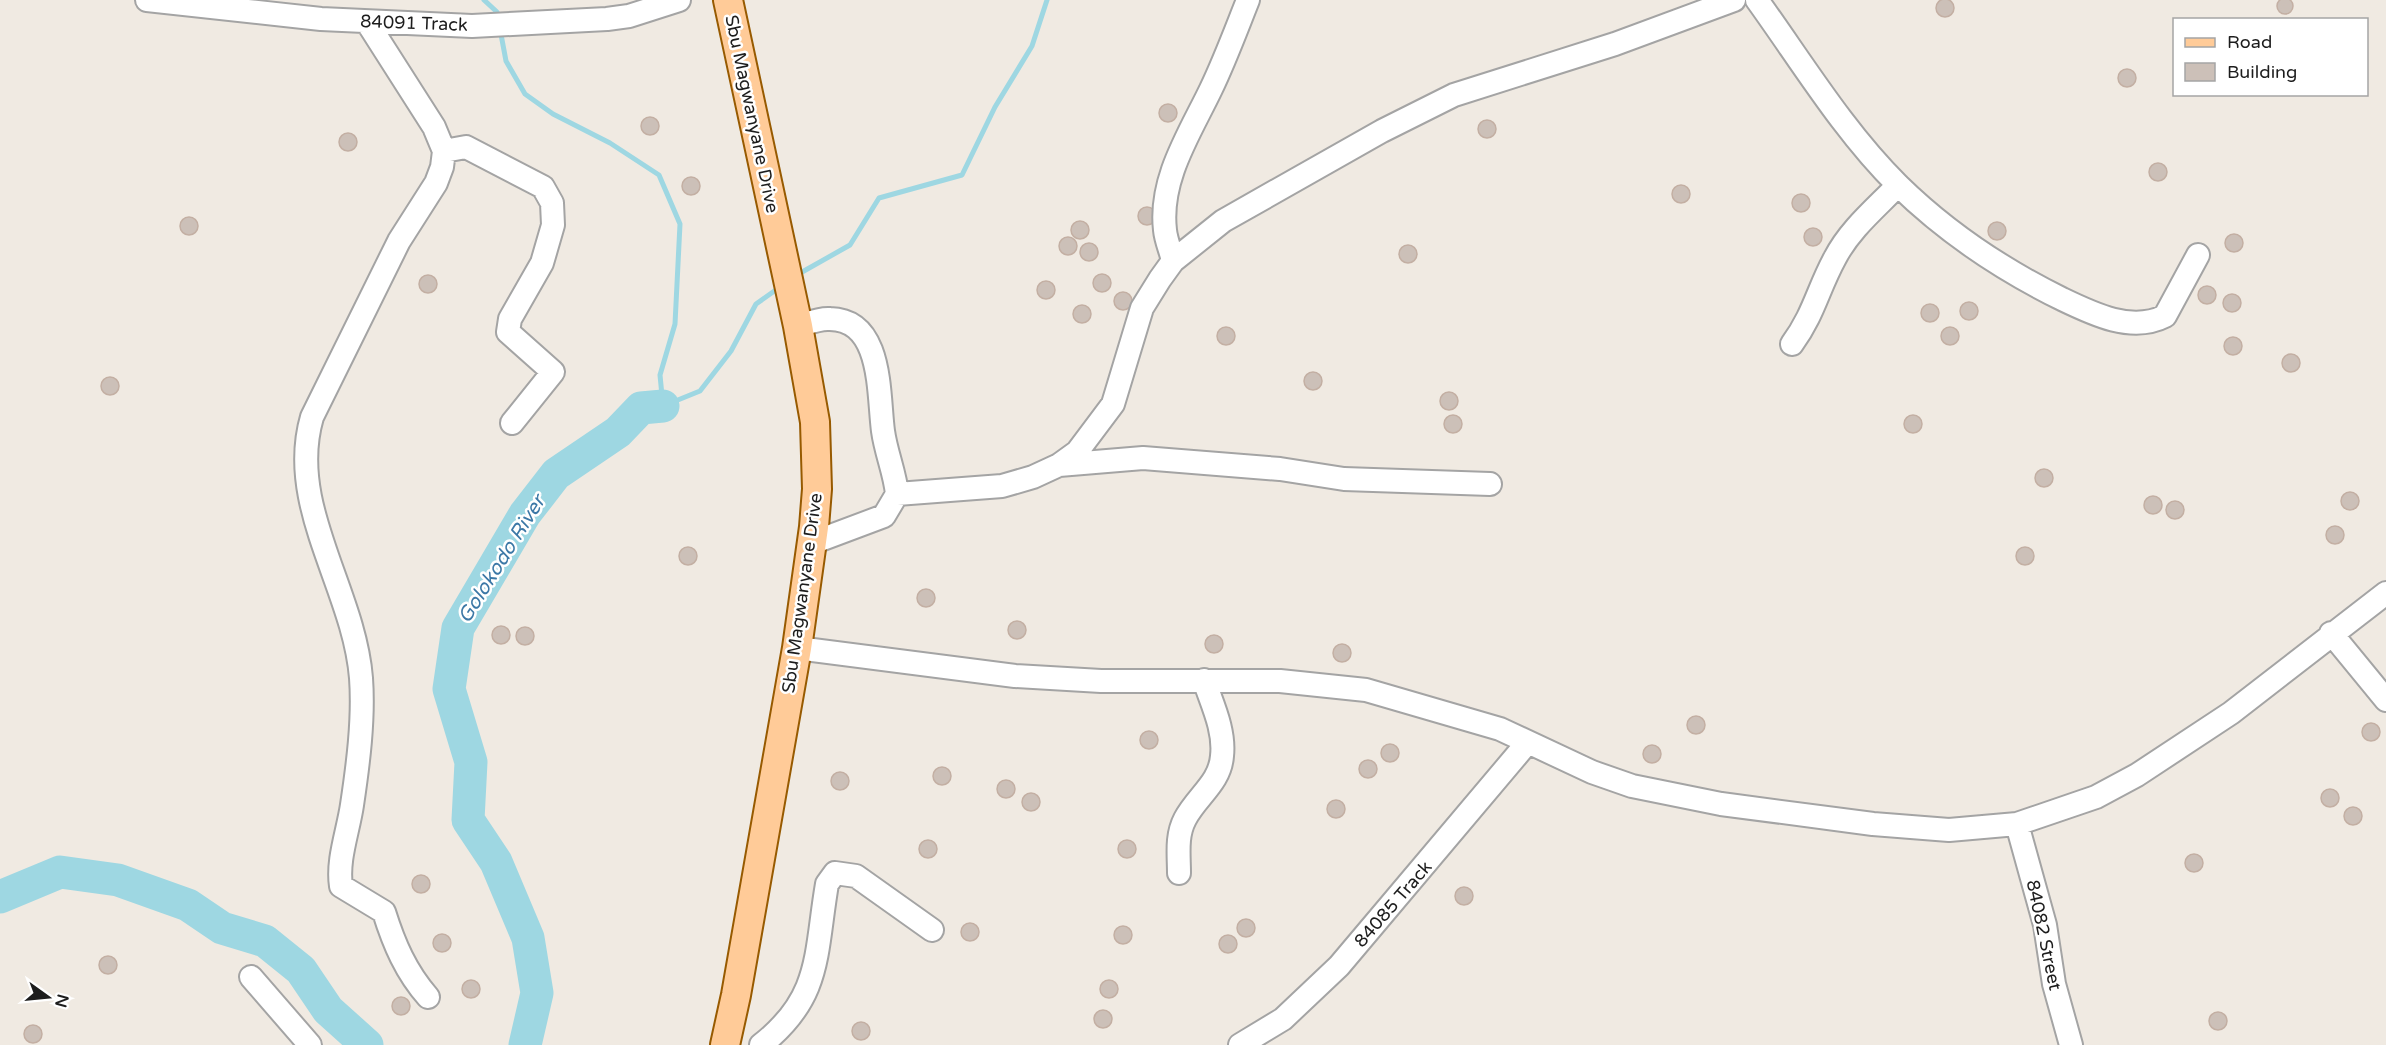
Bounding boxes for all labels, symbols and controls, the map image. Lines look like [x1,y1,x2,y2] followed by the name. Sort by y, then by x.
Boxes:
[360,10,468,36] street label: 84091 Track
[720,13,784,215] street label: Sbu Magwanyane Drive
[2173,18,2368,96] legend
[2227,31,2272,53] text: Road
[2227,61,2297,83] text: Building
[453,489,552,628] water label: Golokodo River
[777,492,827,694] street label: Sbu Magwanyane Drive
[1349,856,1437,952] street label: 84085 Track
[2022,878,2066,992] street label: 84082 Street
[18,967,78,1027] north arrow
[50,992,73,1009] text: N

